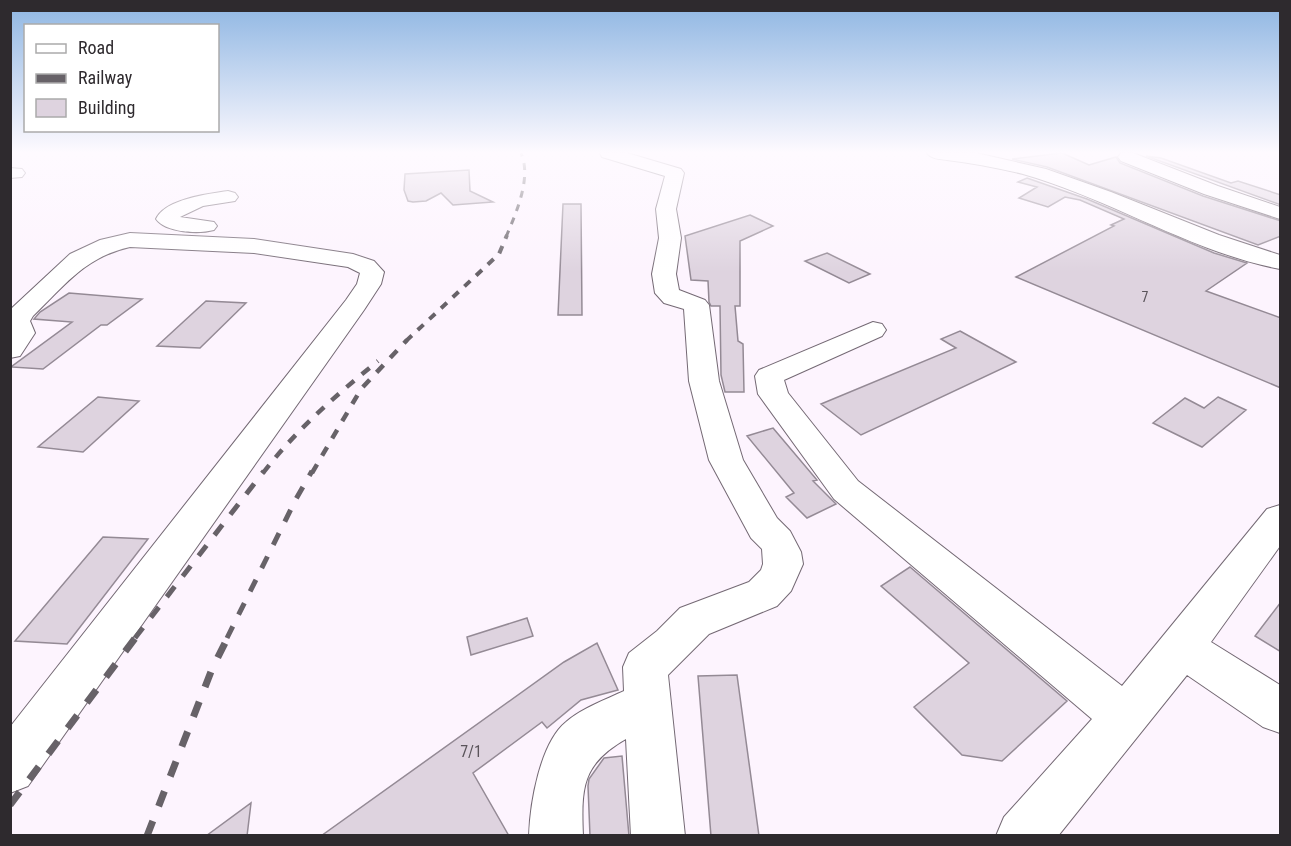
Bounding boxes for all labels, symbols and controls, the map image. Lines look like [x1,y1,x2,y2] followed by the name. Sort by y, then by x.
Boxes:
[24,24,219,132] legend
[78,37,114,58] text: Road
[78,67,133,88] text: Railway
[78,97,135,118] text: Building
[1142,289,1149,305] house number: 7
[460,742,482,761] house number: 7/1

